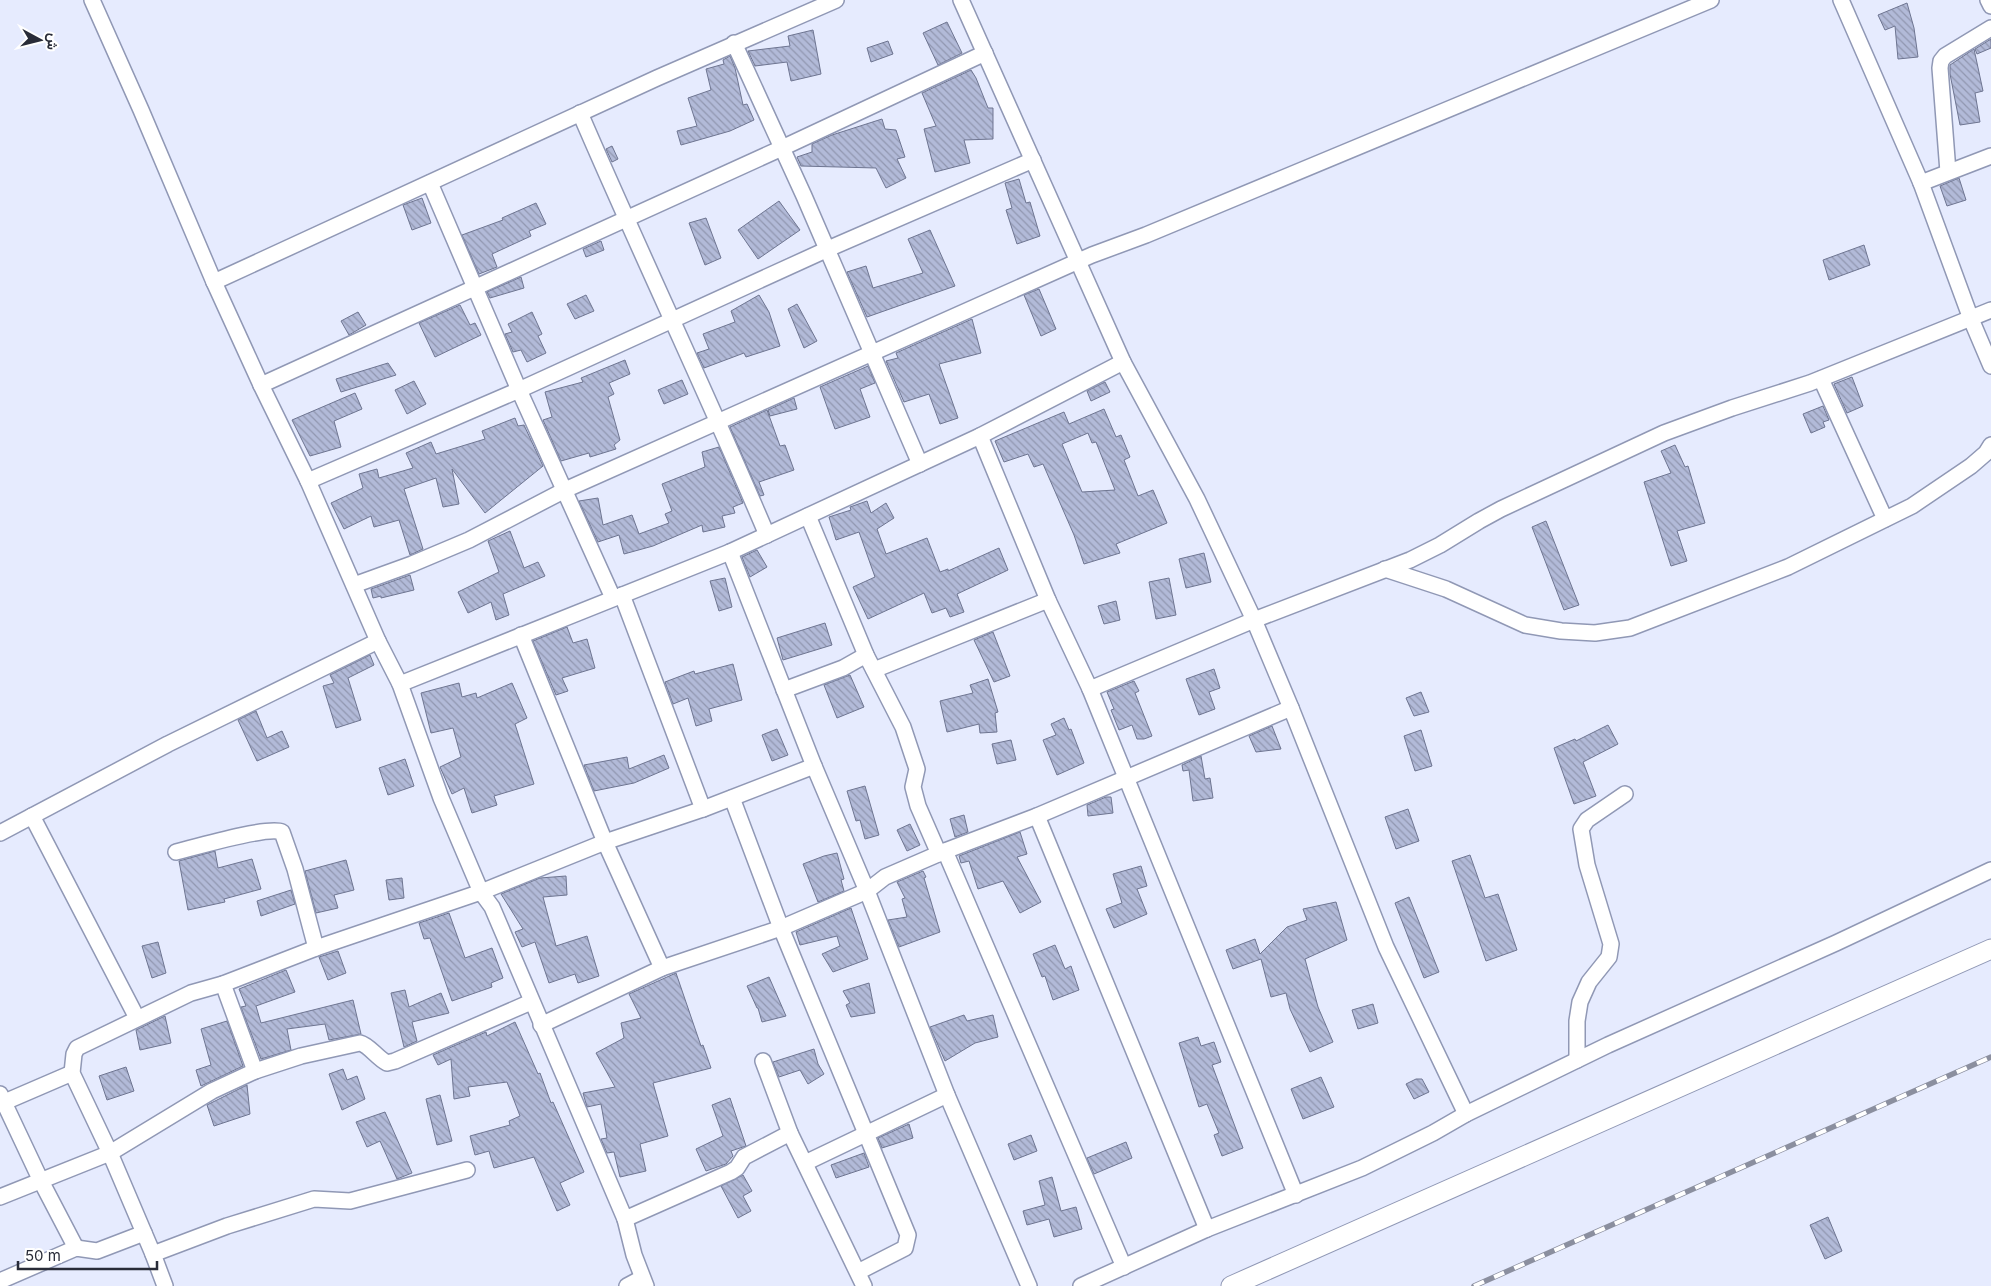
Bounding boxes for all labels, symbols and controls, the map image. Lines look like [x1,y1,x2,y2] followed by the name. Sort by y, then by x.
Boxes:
[15,15,65,65] north arrow
[43,32,63,51] text: ش
[18,1238,156,1270] scale bar
[25,1246,61,1265] text: 50 m

